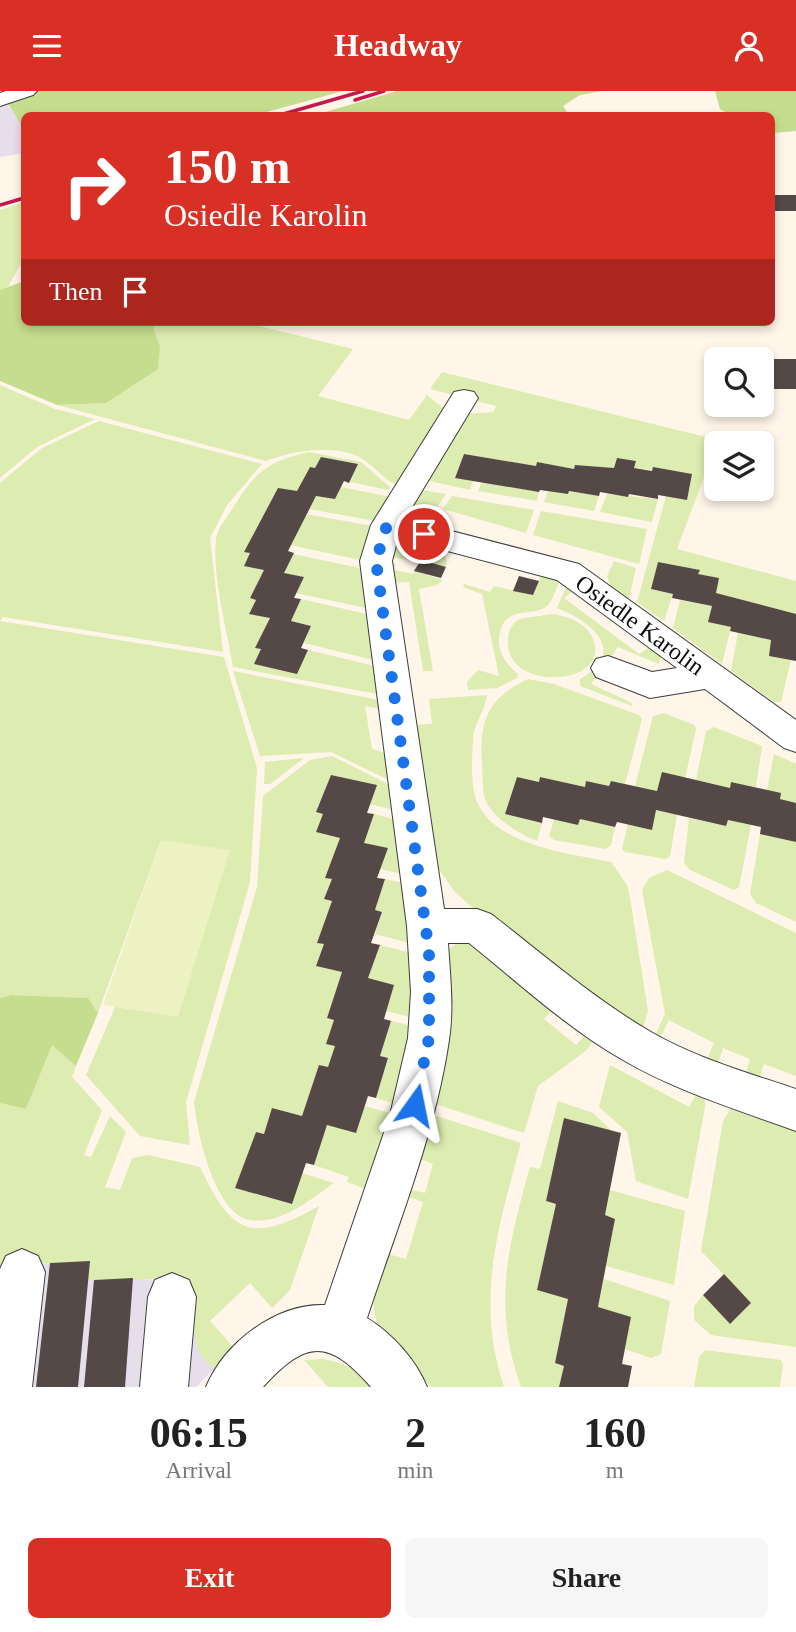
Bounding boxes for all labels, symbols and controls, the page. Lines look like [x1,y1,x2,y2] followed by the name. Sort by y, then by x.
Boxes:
[28,27,66,65] icon: menu
[334,27,462,63] text: Headway
[730,27,768,65] icon: person
[164,139,291,194] text: 150 m
[49,140,140,231] icon: right
[164,197,368,233] text: Osiedle Karolin
[116,273,154,311] icon: arrive
[49,277,102,306] text: Then
[704,347,774,501] map controls
[704,347,774,417] button: search
[704,431,774,501] button: layers
[394,504,454,564] pin
[405,515,443,553] icon: arrive
[571,570,709,680] street label: Osiedle Karolin
[378,1068,452,1142] position arrow
[150,1410,248,1456] text: 06:15
[405,1410,426,1456] text: 2
[583,1410,646,1456] text: 160
[166,1458,232,1483] text: Arrival
[398,1458,433,1483] text: min
[606,1458,624,1483] text: m
[28,1538,391,1618] button: Exit
[405,1538,768,1618] button: Share

